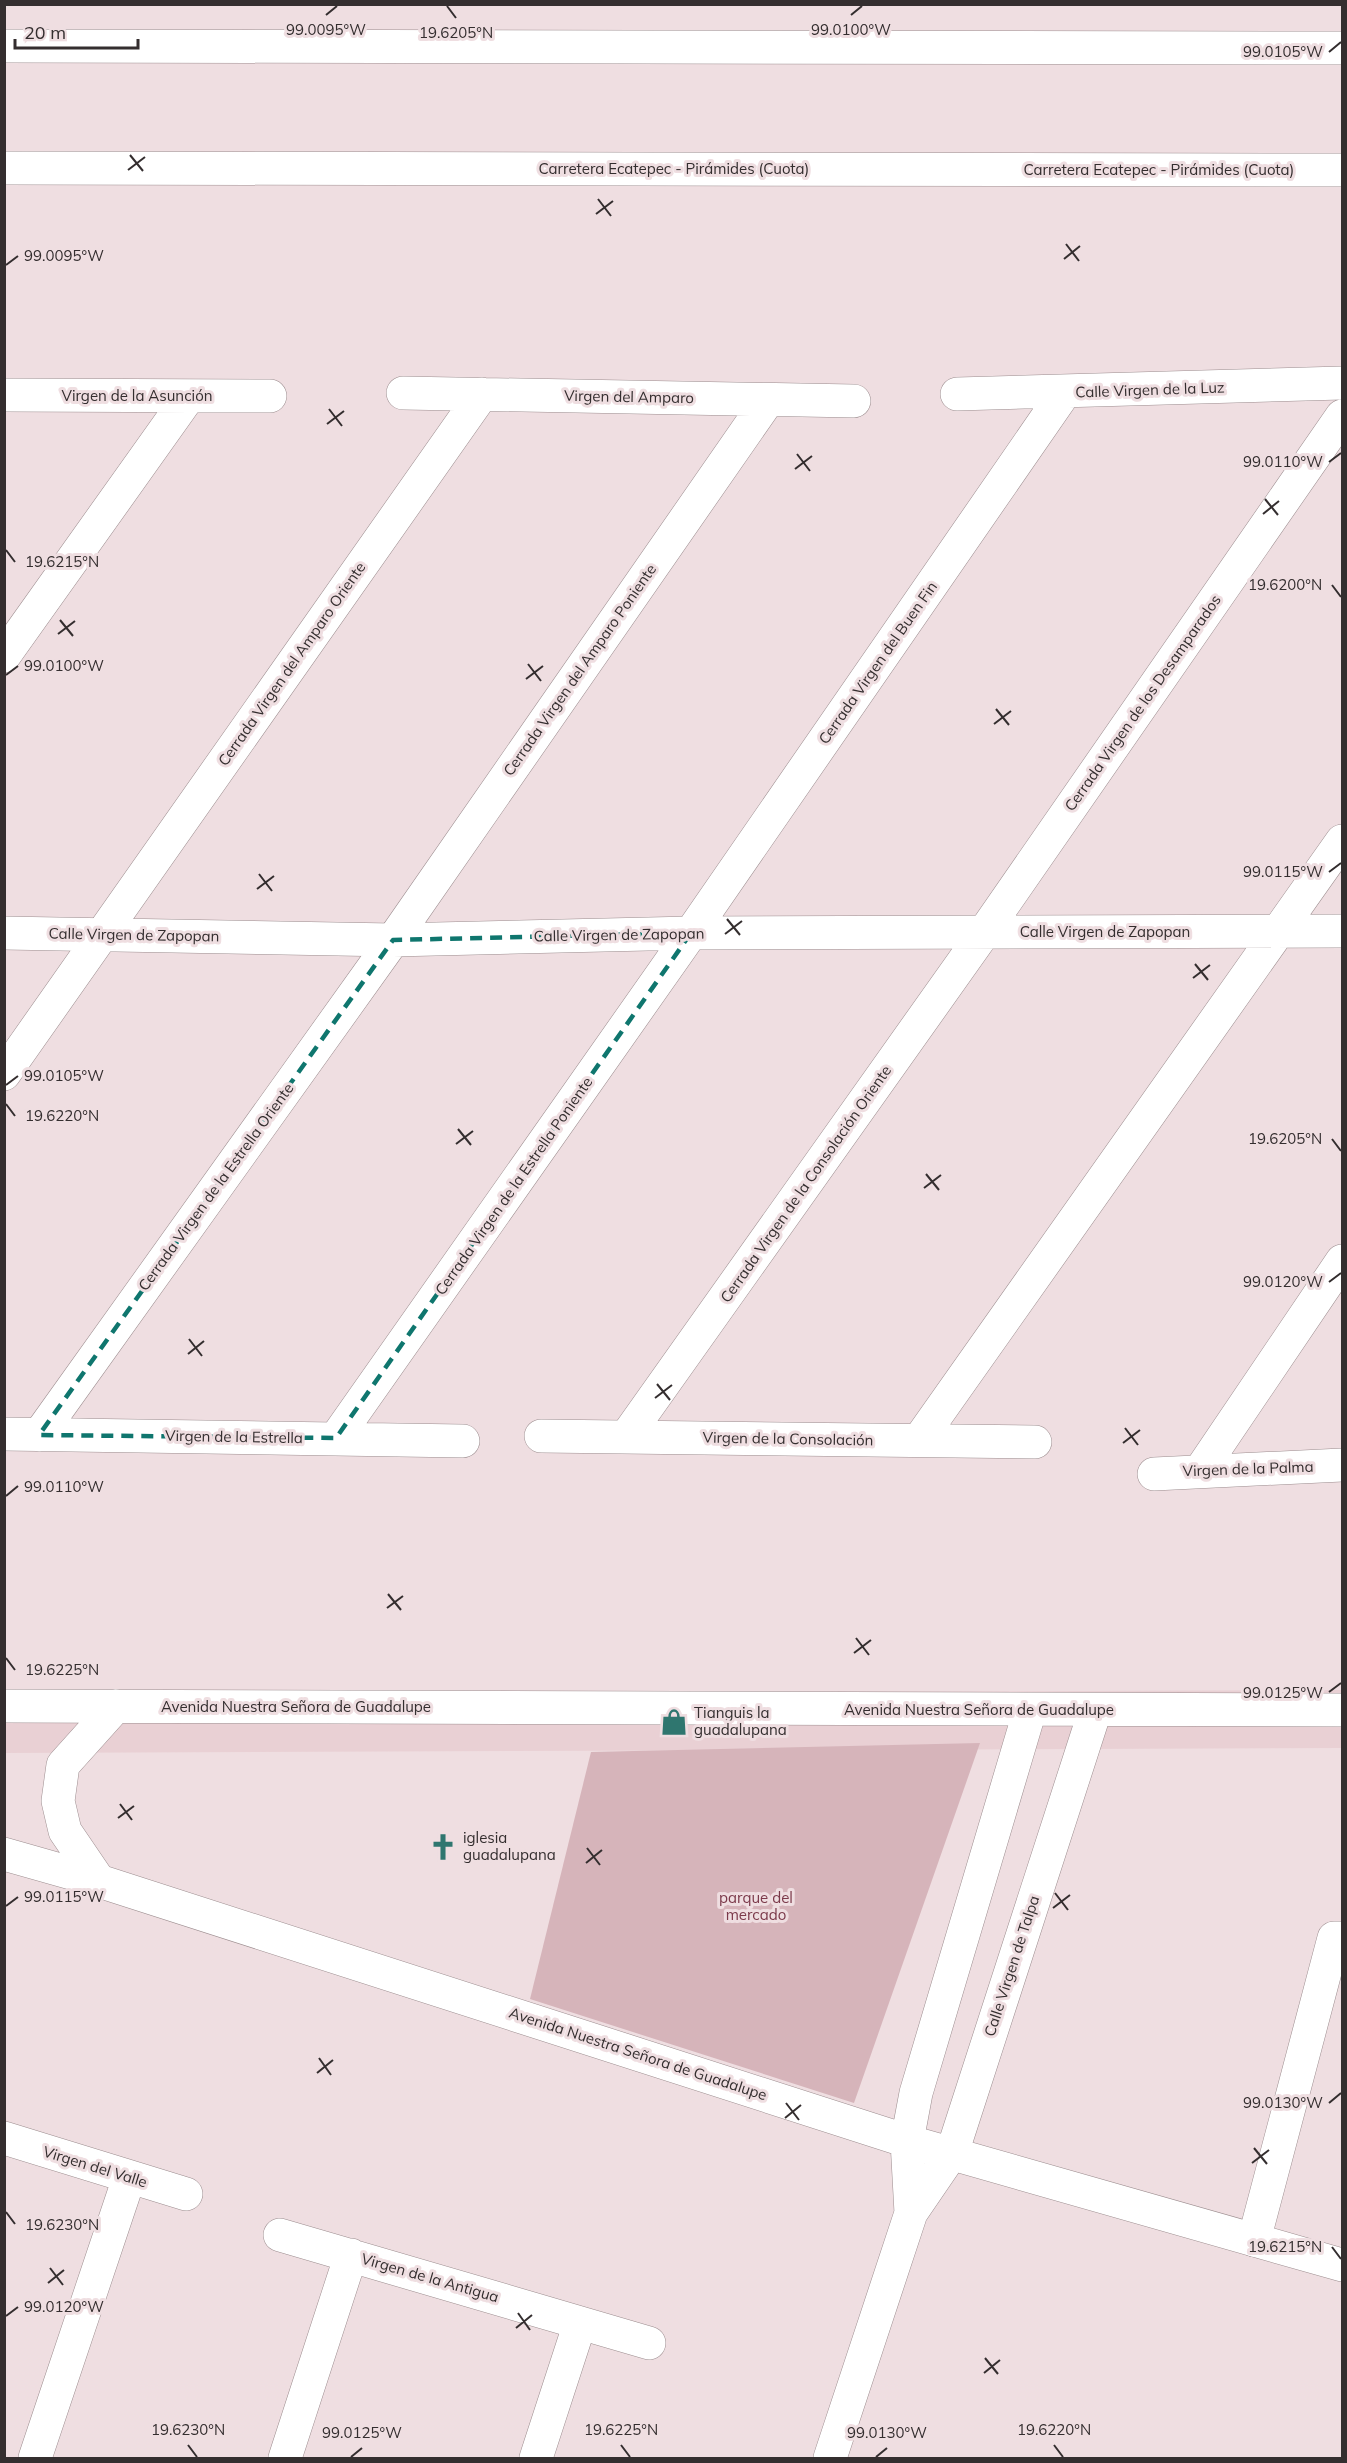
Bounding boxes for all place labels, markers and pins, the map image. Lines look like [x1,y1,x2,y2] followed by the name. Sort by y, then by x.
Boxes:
[694,1703,787,1739] place label: Tianguis la guadalupana
[659,1707,689,1737] shop icon: Tianguis la guadalupana
[463,1828,556,1864] place label: iglesia guadalupana
[428,1832,458,1862] church icon: iglesia guadalupana

